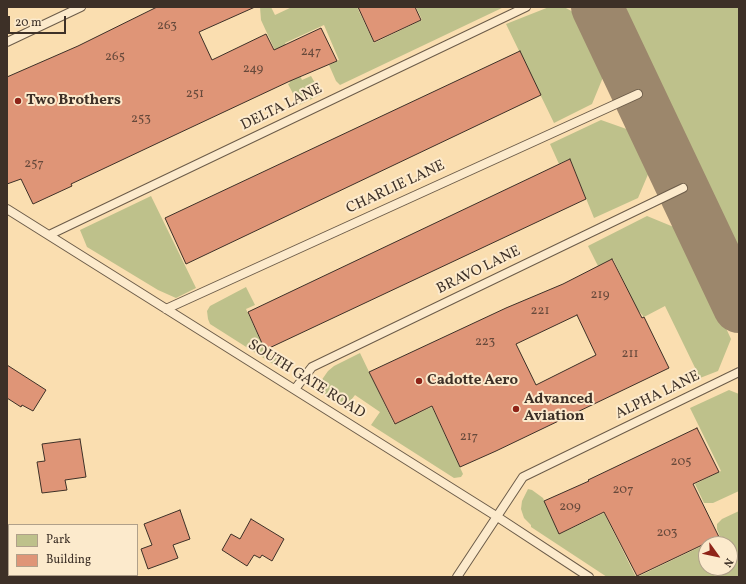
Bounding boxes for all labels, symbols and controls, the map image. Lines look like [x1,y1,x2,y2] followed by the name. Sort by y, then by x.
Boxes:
[10,8,68,34] scale bar
[15,15,42,31] text: 20 m
[157,19,177,35] house number: 263
[301,45,321,61] house number: 247
[105,50,125,66] house number: 265
[243,62,263,78] house number: 249
[238,81,326,135] street label: DELTA LANE
[186,87,204,103] house number: 251
[26,92,121,110] place label: Two Brothers
[13,96,23,106] marker: Two Brothers
[131,112,151,128] house number: 253
[24,157,44,173] house number: 257
[344,157,448,219] street label: CHARLIE LANE
[434,243,524,299] street label: BRAVO LANE
[591,288,609,304] house number: 219
[530,304,550,320] house number: 221
[475,335,495,351] house number: 223
[244,337,368,423] street label: SOUTH GATE ROAD
[621,347,639,363] house number: 211
[613,368,703,424] street label: ALPHA LANE
[427,372,518,390] place label: Cadotte Aero
[414,376,424,386] marker: Cadotte Aero
[524,391,593,426] place label: Advanced Aviation
[511,404,521,414] marker: Advanced Aviation
[460,430,478,446] house number: 217
[671,455,691,471] house number: 205
[613,483,633,499] house number: 207
[559,500,581,516] house number: 209
[8,524,138,576] legend
[657,526,677,542] house number: 203
[46,532,71,548] text: Park
[698,536,738,576] north arrow
[46,552,91,568] text: Building
[719,555,736,570] text: N

